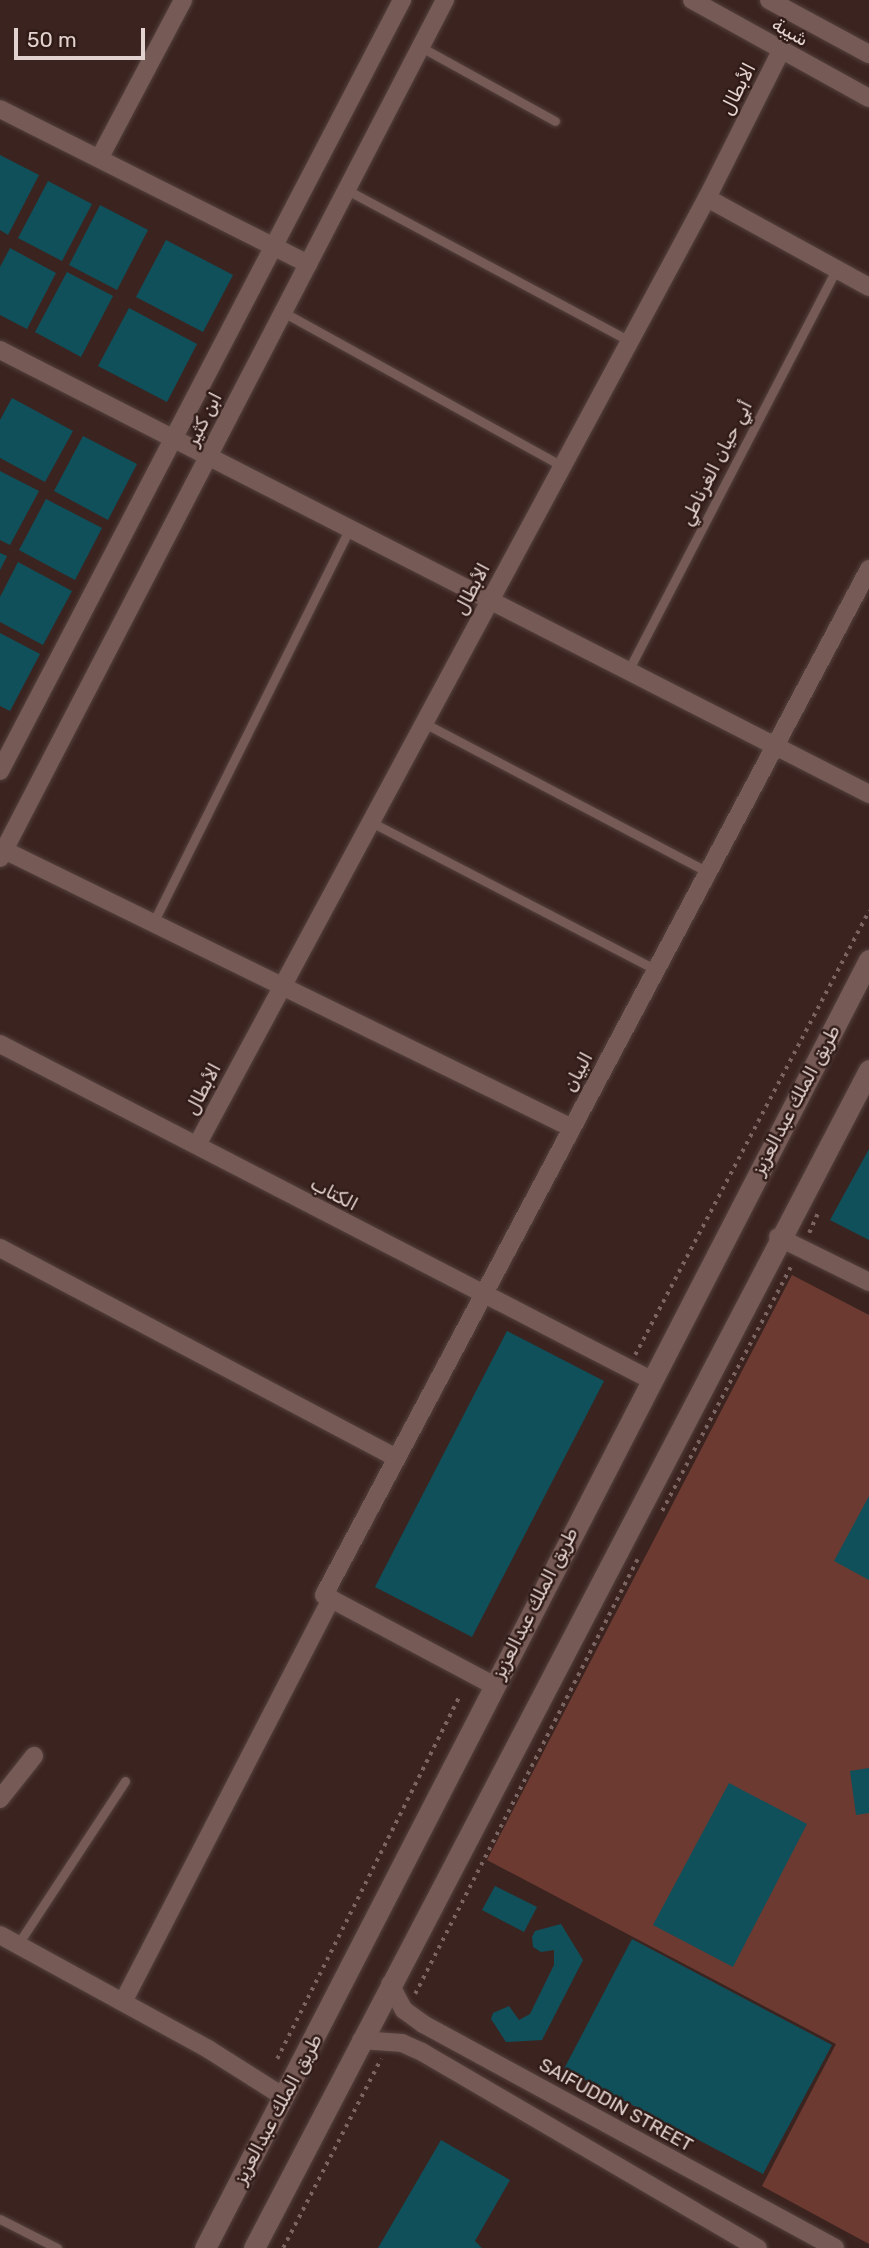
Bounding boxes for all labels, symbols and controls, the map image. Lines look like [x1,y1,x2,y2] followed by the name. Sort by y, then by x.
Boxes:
[768,13,812,51] street label: شيبة
[18,14,149,58] scale bar
[27,27,77,52] text: 50 m
[715,59,761,119] street label: الأبطال
[181,388,227,450] street label: ابن كثير
[675,397,757,529] street label: أبي حيان الغرناطي
[449,559,495,619] street label: الأبطال
[747,1021,845,1179] street label: طريق الملك عبدالعزيز
[558,1048,598,1096] street label: البيان
[180,1059,226,1119] street label: الأبطال
[306,1172,362,1216] street label: الكتاب
[487,1524,583,1682] street label: طريق الملك عبدالعزيز
[229,2030,327,2188] street label: طريق الملك عبدالعزيز
[535,2053,697,2157] street label: SAIFUDDIN STREET

